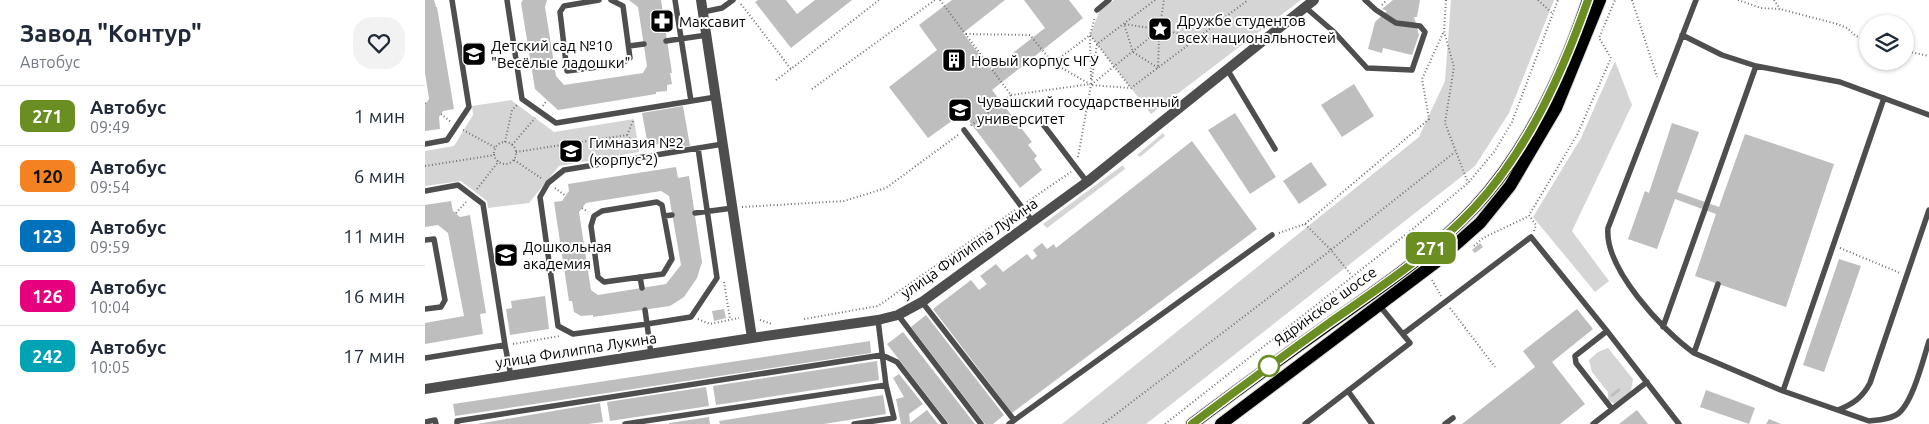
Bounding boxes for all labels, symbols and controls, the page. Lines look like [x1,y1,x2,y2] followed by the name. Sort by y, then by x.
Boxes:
[649,8,675,34] pharmacy icon: Максавит
[1177,12,1336,46] place label: Дружбе студентов всех национальностей
[679,13,746,30] place label: Максавит
[1859,15,1914,70] map controls
[1859,15,1914,70] button: layers
[1147,16,1173,42] place icon: Дружбе студентов всех национальностей
[353,17,405,69] button: heart
[20,20,202,47] text: Завод "Контур"
[491,37,631,71] place label: Детский сад №10 "Весёлые ладошки"
[461,41,487,67] school or university icon: Детский сад №10 "Весёлые ладошки"
[941,47,967,73] building icon: Новый корпус ЧГУ
[971,52,1099,69] place label: Новый корпус ЧГУ
[20,53,80,71] text: Автобус
[977,93,1180,127] place label: Чувашский государственный университет
[90,96,166,118] text: Автобус
[947,97,973,123] school or university icon: Чувашский государственный университет
[354,105,405,127] text: 1 мин
[32,106,63,126] text: 271
[90,118,130,136] text: 09:49
[589,134,684,168] place label: Гимназия №2 (корпус 2)
[558,138,584,164] school or university icon: Гимназия №2 (корпус 2)
[90,156,166,178] text: Автобус
[354,165,405,187] text: 6 мин
[32,166,63,186] text: 120
[90,178,130,196] text: 09:54
[897,194,1041,302] street label: улица Филиппа Лукина
[90,216,166,238] text: Автобус
[343,225,405,247] text: 11 мин
[32,226,63,246] text: 123
[1402,232,1460,264] line badge: 271
[90,238,130,256] text: 09:59
[523,238,612,272] place label: Дошкольная академия
[1416,238,1446,258] text: 271
[493,242,519,268] school or university icon: Дошкольная академия
[1270,263,1380,349] street label: Ядринское шоссе
[90,276,166,298] text: Автобус
[343,285,405,307] text: 16 мин
[32,286,63,306] text: 126
[90,298,130,316] text: 10:04
[494,329,658,371] street label: улица Филиппа Лукина
[90,336,166,358] text: Автобус
[343,345,405,367] text: 17 мин
[32,346,63,366] text: 242
[1258,355,1280,377] unlabelled marker
[90,358,130,376] text: 10:05

